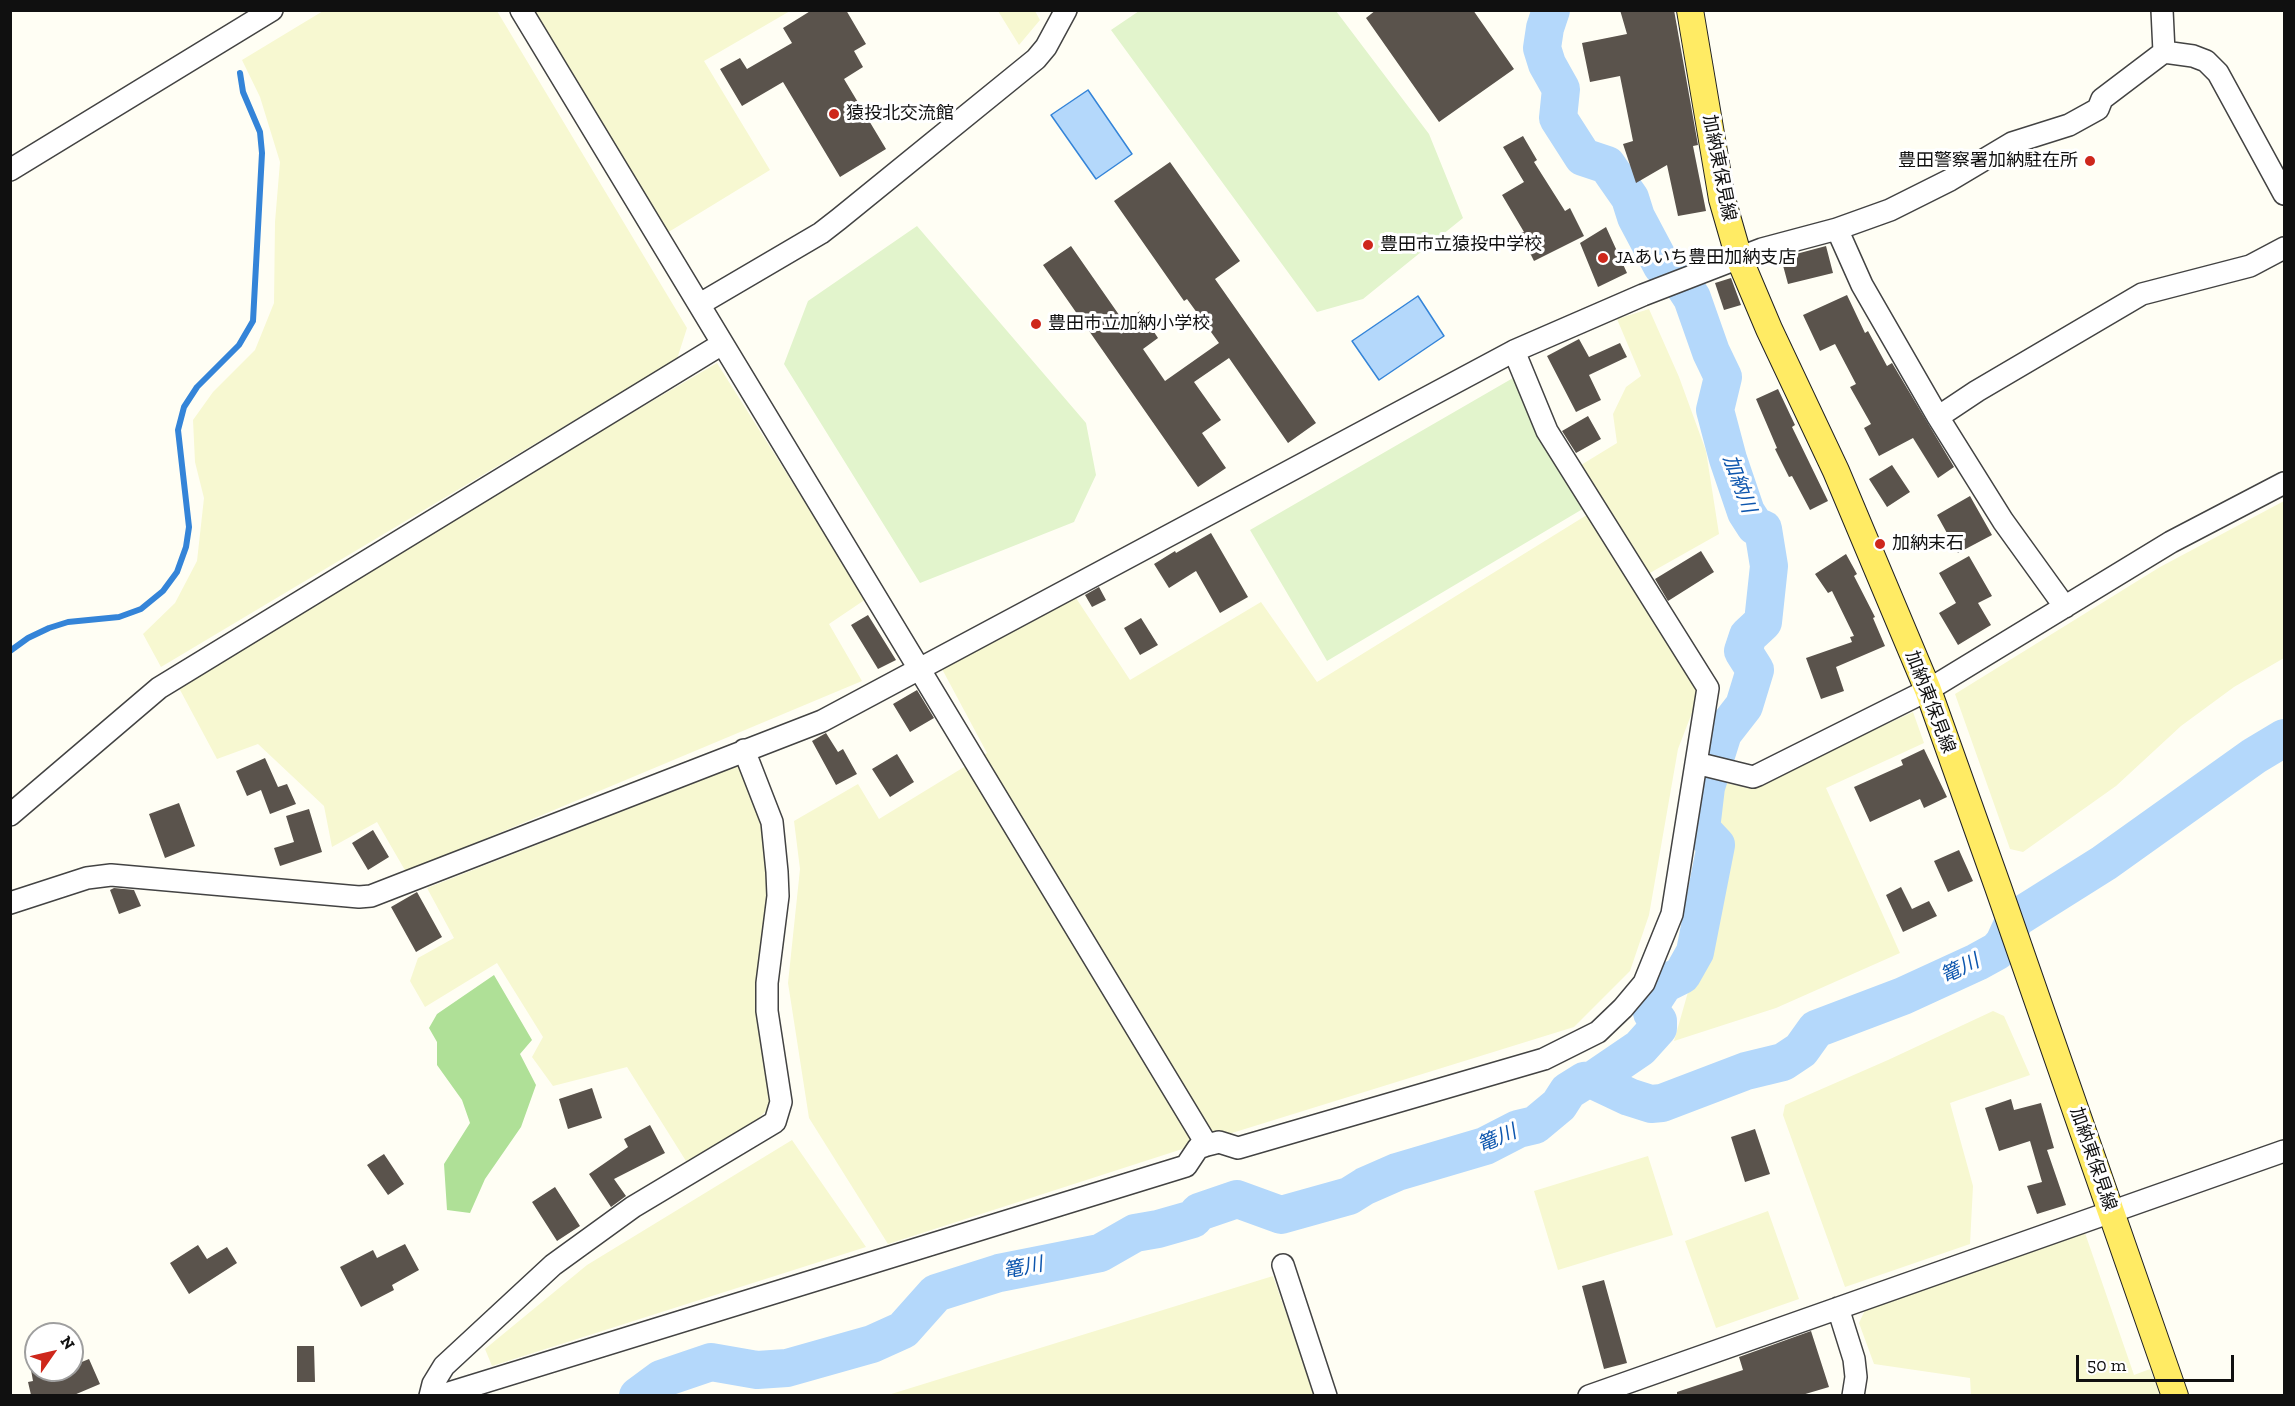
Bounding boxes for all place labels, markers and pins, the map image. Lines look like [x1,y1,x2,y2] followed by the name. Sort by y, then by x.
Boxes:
[846,103,954,125] place label: 猿投北交流館
[827,107,841,121] marker: 猿投北交流館
[1898,150,2078,172] place label: 豊田警察署加納駐在所
[2083,154,2097,168] marker: 豊田警察署加納駐在所
[1380,234,1542,256] place label: 豊田市立猿投中学校
[1361,238,1375,252] marker: 豊田市立猿投中学校
[1615,247,1796,269] place label: JAあいち豊田加納支店
[1596,251,1610,265] marker: JAあいち豊田加納支店
[1048,313,1210,335] place label: 豊田市立加納小学校
[1029,317,1043,331] marker: 豊田市立加納小学校
[1892,533,1964,555] place label: 加納末石
[1873,537,1887,551] marker: 加納末石

